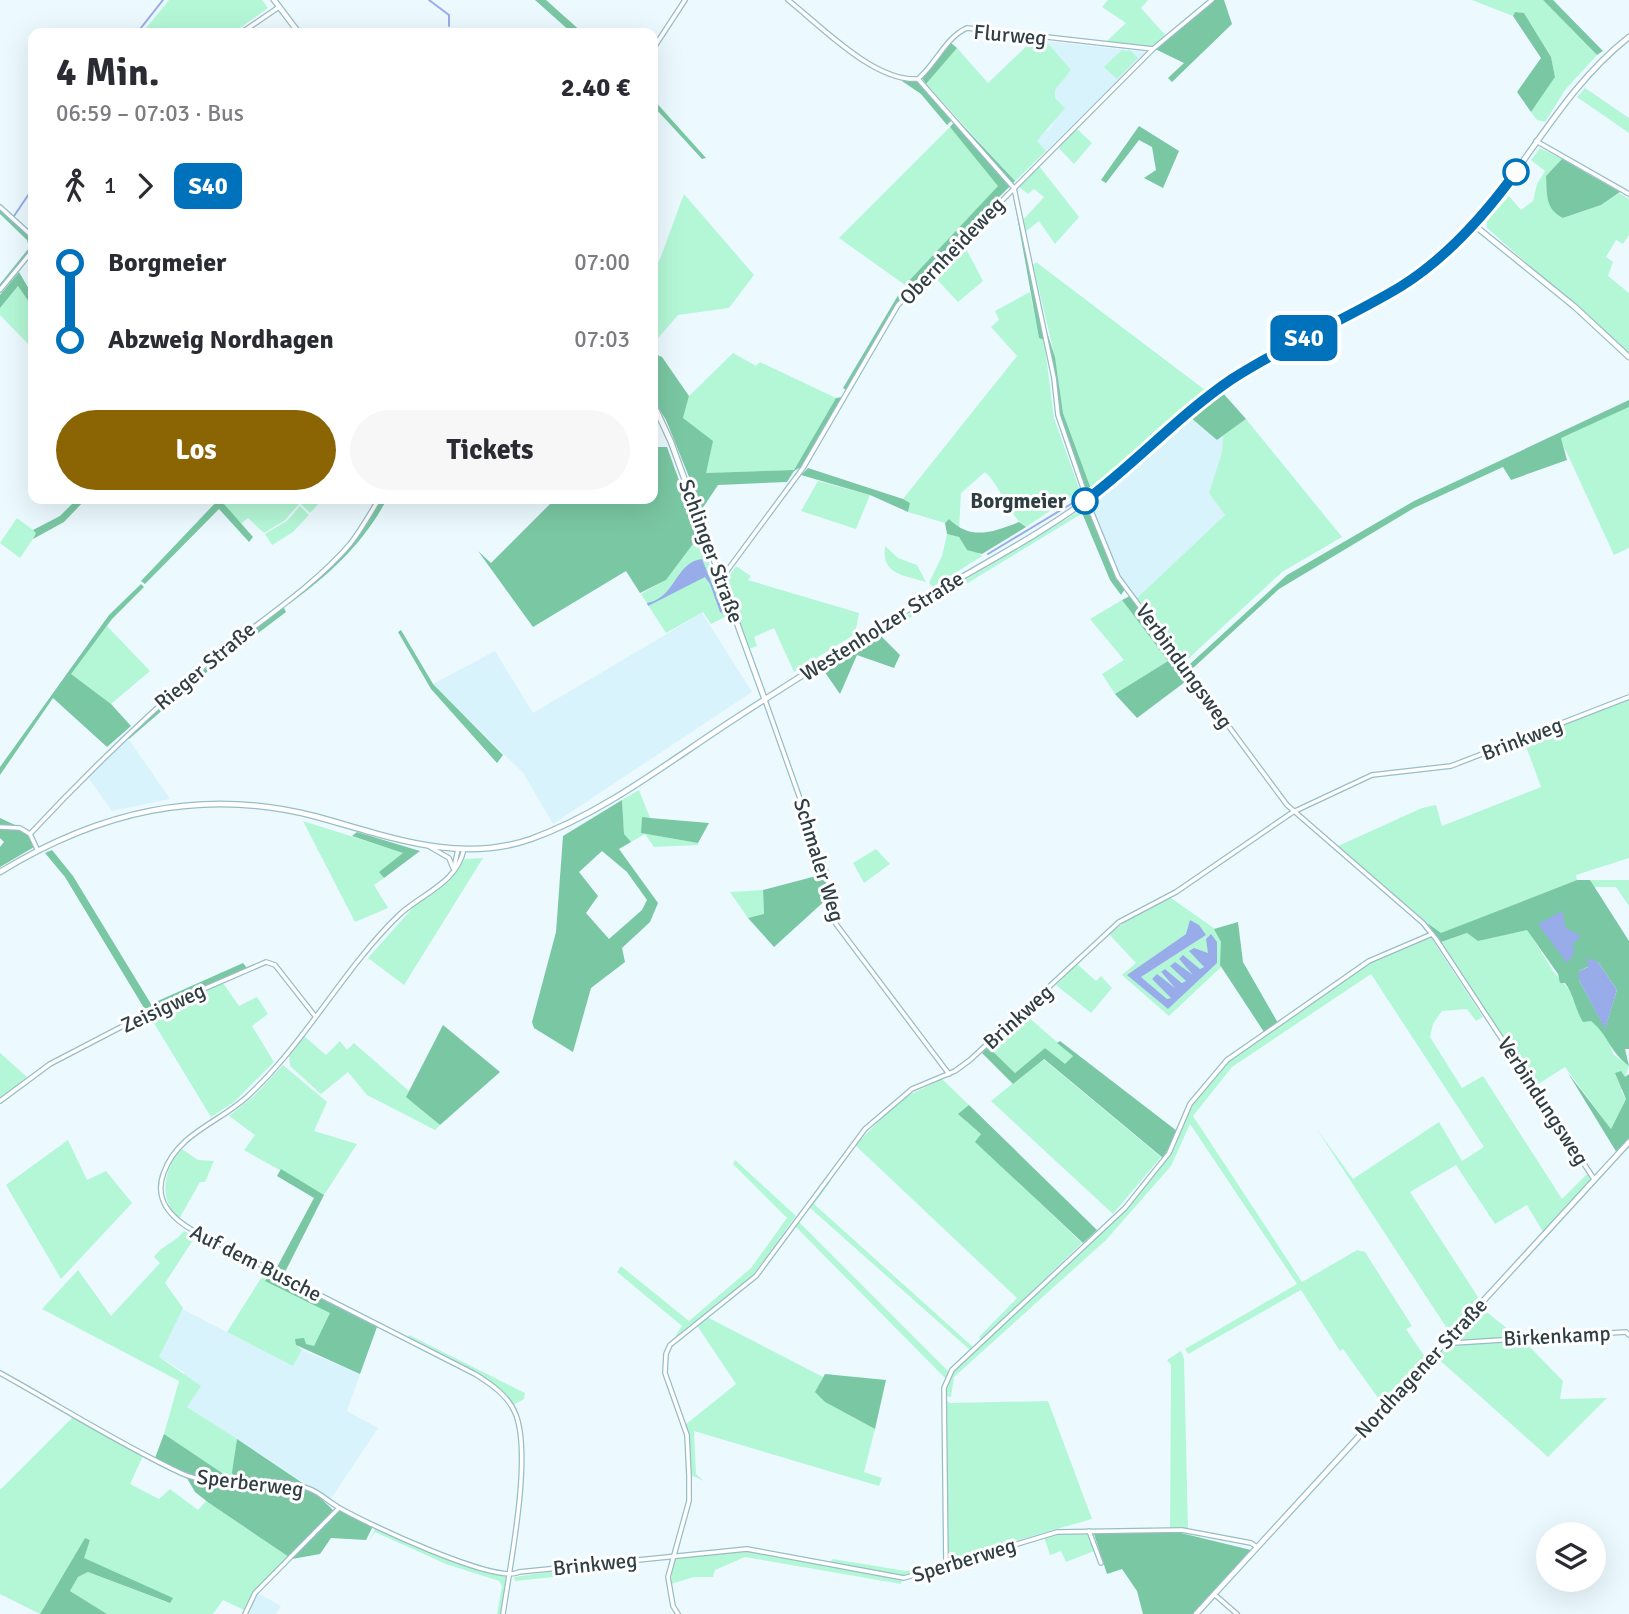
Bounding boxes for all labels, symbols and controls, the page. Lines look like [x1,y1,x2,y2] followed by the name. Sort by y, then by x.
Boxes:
[972,19,1048,51] street label: Flurweg
[56,49,160,96] text: 4 Min.
[561,72,630,104] text: 2.40 €
[56,99,244,128] text: 06:59 – 07:03 · Bus
[1503,159,1529,185] unlabelled marker
[56,167,94,205] icon: walk
[126,167,164,205] icon: forward
[104,171,116,200] text: 1
[188,171,228,201] text: S40
[894,192,1010,310] street label: Obernheideweg
[108,247,226,279] text: Borgmeier
[574,248,630,277] text: 07:00
[1264,315,1344,361] line badge: S40
[1284,323,1324,353] text: S40
[108,324,334,356] text: Abzweig Nordhagen
[574,325,630,354] text: 07:03
[56,410,336,490] button: Los
[350,410,630,490] button: Tickets
[673,476,749,626] street label: Schlinger Straße
[970,488,1067,514] place label: Borgmeier
[1072,488,1098,514] marker: Borgmeier
[796,565,968,687] street label: Westenholzer Straße
[1130,598,1238,734] street label: Verbindungsweg
[149,616,261,716] street label: Rieger Straße
[1478,712,1566,766] street label: Brinkweg
[788,795,850,925] street label: Schmaler Weg
[117,977,209,1039] street label: Zeisigweg
[978,979,1058,1055] street label: Brinkweg
[1492,1032,1594,1170] street label: Verbindungsweg
[186,1219,326,1307] street label: Auf dem Busche
[1349,1292,1493,1444] street label: Nordhagener Straße
[1503,1320,1611,1352] street label: Birkenkamp
[195,1464,305,1502] street label: Sperberweg
[1536,1522,1606,1592] map controls
[1536,1522,1606,1592] button: layers
[909,1532,1019,1588] street label: Sperberweg
[552,1547,638,1581] street label: Brinkweg

